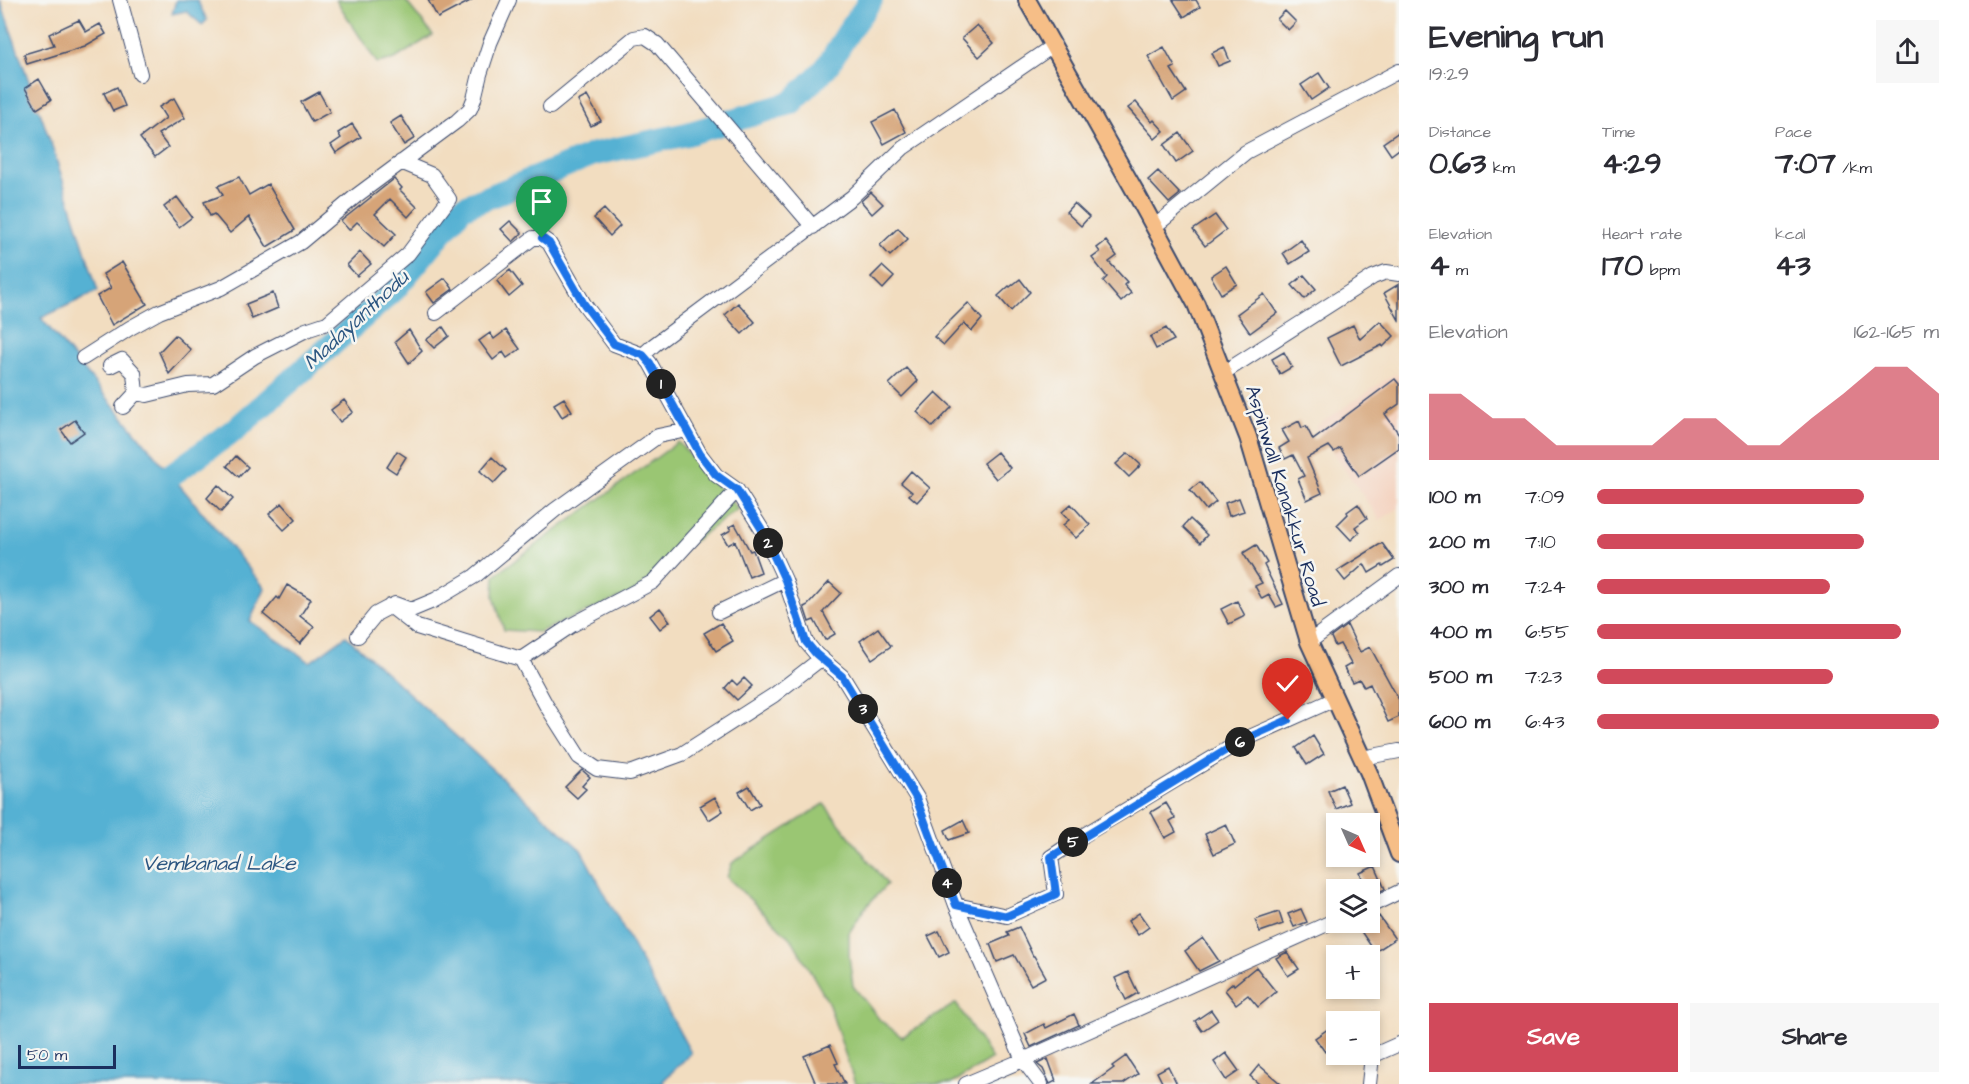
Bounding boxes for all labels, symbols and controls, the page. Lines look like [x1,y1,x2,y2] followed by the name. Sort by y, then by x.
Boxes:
[1429,14,1603,60] text: Evening run
[1876,20,1939,83] button: share
[1429,60,1469,88] text: 19:29
[1429,121,1491,143] text: Distance
[1602,121,1636,143] text: Time
[1775,121,1812,143] text: Pace
[1429,143,1486,185] text: 0.63
[1602,143,1662,185] text: 4:29
[1775,143,1836,185] text: 7:07
[1486,157,1515,179] text: km
[1836,157,1872,179] text: /km
[516,176,567,238] pin
[525,185,558,218] icon: arrive
[1429,223,1492,245] text: Elevation
[1602,223,1682,245] text: Heart rate
[1775,223,1806,245] text: kcal
[1429,245,1449,287] text: 4
[1602,245,1643,287] text: 170
[1775,245,1811,287] text: 43
[1449,259,1468,281] text: m
[1643,259,1680,281] text: bpm
[297,263,417,377] water label: Madayanthodu
[1429,318,1508,346] text: Elevation
[1853,318,1939,346] text: 162–165 m
[646,369,676,399] pin: 1
[660,373,662,395] text: 1
[1238,382,1332,610] street label: Aspinwall Kanakkur Road
[1429,483,1480,511] text: 100 m
[1525,483,1565,511] text: 7:09
[753,528,783,558] pin: 2
[1429,528,1489,556] text: 200 m
[1525,528,1556,556] text: 7:10
[763,532,773,554] text: 2
[1429,573,1488,601] text: 300 m
[1525,573,1566,601] text: 7:24
[1429,618,1491,646] text: 400 m
[1525,618,1569,646] text: 6:55
[1262,658,1313,720] pin
[1429,663,1492,691] text: 500 m
[1525,663,1562,691] text: 7:23
[1271,667,1304,700] icon: check
[848,694,878,724] pin: 3
[859,698,867,720] text: 3
[1429,708,1490,736] text: 600 m
[1525,708,1565,736] text: 6:43
[1225,727,1255,757] pin: 6
[1235,731,1245,753] text: 6
[1326,813,1380,867] north arrow
[1326,813,1380,1065] map controls
[1058,827,1088,857] pin: 5
[1067,831,1079,853] text: 5
[142,849,297,878] water label: Vembanad Lake
[932,868,962,898] pin: 4
[942,872,952,894] text: 4
[1326,879,1380,933] button: layers
[1326,945,1380,999] button: +
[1429,1003,1678,1072] button: Save
[1690,1003,1939,1072] button: Share
[1326,1011,1380,1065] button: −
[18,1042,116,1070] scale bar
[27,1044,67,1066] text: 50 m

